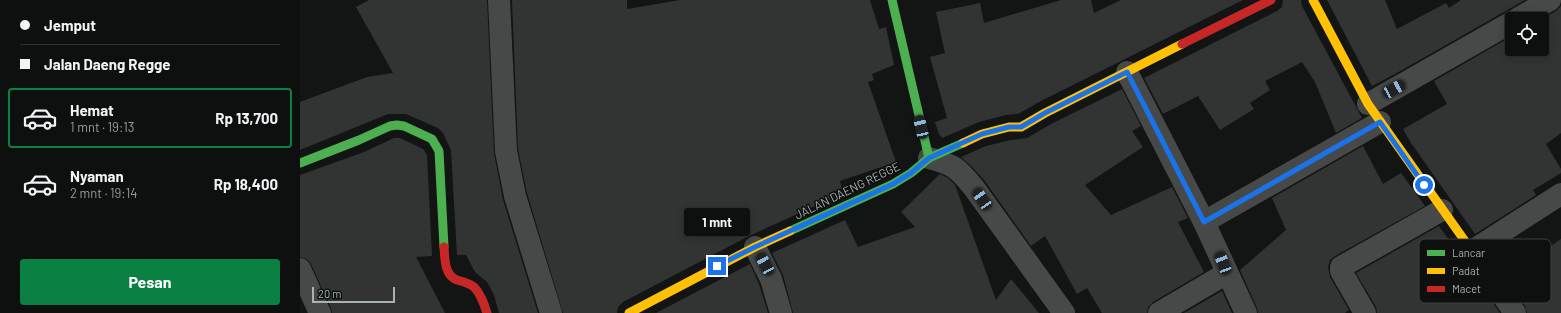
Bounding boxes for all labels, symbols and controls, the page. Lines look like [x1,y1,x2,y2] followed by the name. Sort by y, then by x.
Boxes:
[1505,12,1549,56] map controls
[1505,12,1549,56] button: locate
[44,16,96,34] text: Jemput
[44,55,171,73] text: Jalan Daeng Regge
[1381,78,1407,100] car
[22,100,58,136] icon: car
[70,101,114,119] text: Hemat
[215,109,278,127] text: Rp 13,700
[912,114,930,140] car
[70,119,135,135] text: 1 mnt · 19:13
[792,158,902,222] street label: JALAN DAENG REGGE
[22,166,58,202] icon: car
[70,167,124,185] text: Nyaman
[214,175,278,193] text: Rp 18,400
[1415,176,1433,194] route start
[70,185,137,201] text: 2 mnt · 19:14
[970,186,994,212] car
[684,208,750,236] callout: 1 mnt
[702,214,732,230] text: 1 mnt
[1419,239,1551,303] legend
[1452,246,1485,259] text: Lancar
[1213,250,1233,276] car
[754,251,776,277] car
[708,257,726,275] route end
[20,259,280,305] button: Pesan
[1452,264,1480,277] text: Padat
[1452,282,1481,295] text: Macet
[312,285,395,304] scale bar
[318,287,341,300] text: 20 m

